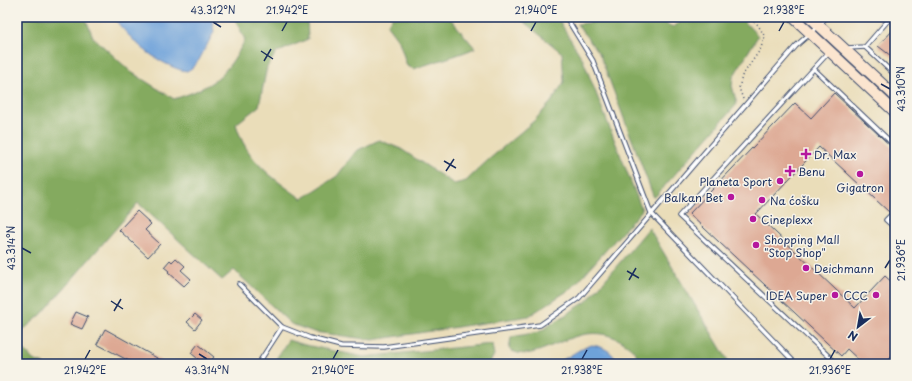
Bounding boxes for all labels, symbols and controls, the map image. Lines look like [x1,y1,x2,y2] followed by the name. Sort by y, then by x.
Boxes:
[190,2,236,17] text: 43.312°N
[266,2,308,17] text: 21.942°E
[514,2,558,17] text: 21.940°E
[763,2,805,17] text: 21.938°E
[893,66,908,112] text: 43.310°N
[814,146,856,163] place label: Dr. Max
[801,149,811,159] marker: Dr. Max
[798,163,825,180] place label: Benu
[785,166,795,176] marker: Benu
[855,169,865,179] marker: Gigatron
[699,173,773,190] place label: Planeta Sport
[775,176,785,186] marker: Planeta Sport
[836,179,884,196] place label: Gigatron
[664,189,724,206] place label: Balkan Bet
[726,192,736,202] marker: Balkan Bet
[770,192,819,209] place label: Na ćošku
[757,195,767,205] marker: Na ćošku
[761,211,813,228] place label: Cineplexx
[748,214,758,224] marker: Cineplexx
[3,225,18,270] text: 43.314°N
[764,231,840,261] place label: Shopping Mall "Stop Shop"
[893,239,908,281] text: 21.936°E
[751,240,761,250] marker: Shopping Mall "Stop Shop"
[814,260,874,277] place label: Deichmann
[801,263,811,273] marker: Deichmann
[766,287,827,304] place label: IDEA Super
[843,287,868,304] place label: CCC
[830,290,840,300] marker: IDEA Super
[871,290,881,300] marker: CCC
[838,307,878,347] north arrow
[844,326,861,346] text: N
[64,362,106,377] text: 21.942°E
[185,362,230,377] text: 43.314°N
[311,362,355,377] text: 21.940°E
[561,362,603,377] text: 21.938°E
[809,362,851,377] text: 21.936°E

